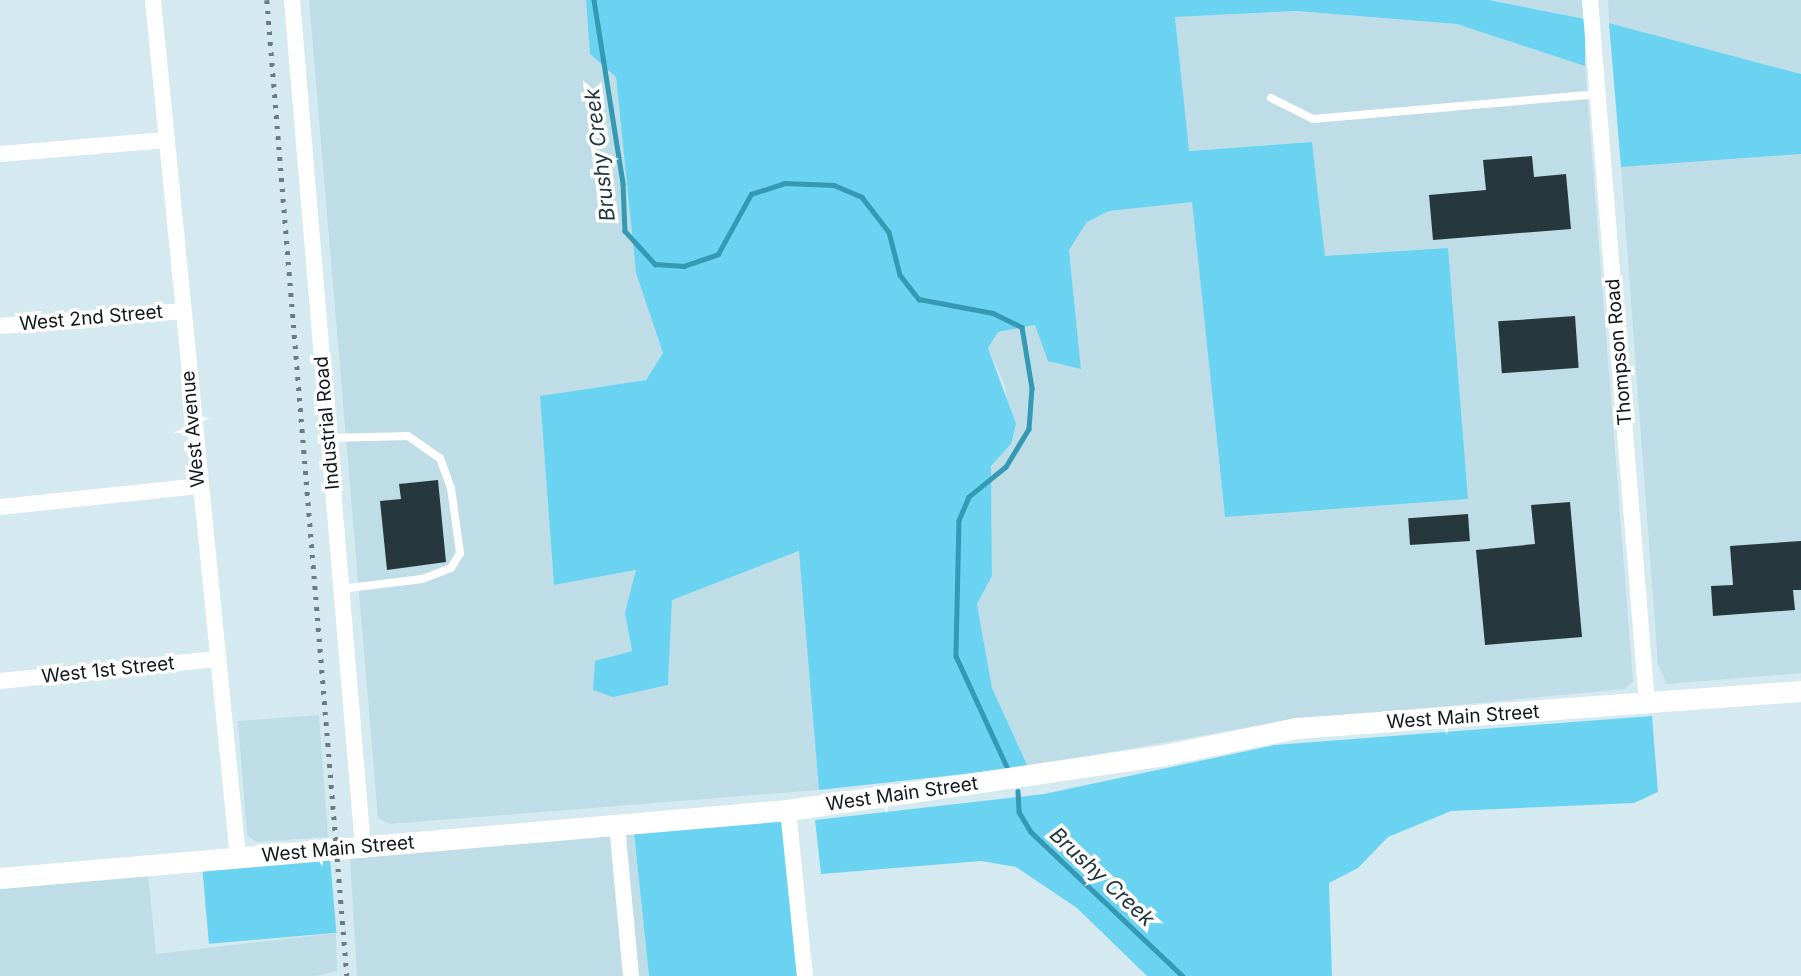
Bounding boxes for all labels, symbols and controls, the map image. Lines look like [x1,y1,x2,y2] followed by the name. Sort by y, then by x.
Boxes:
[579,87,621,223] water label: Brushy Creek
[1601,278,1637,426] street label: Thompson Road
[18,300,164,336] street label: West 2nd Street
[310,355,344,491] street label: Industrial Road
[177,370,209,488] street label: West Avenue
[40,652,176,688] street label: West 1st Street
[1386,700,1540,734] street label: West Main Street
[825,772,979,816] street label: West Main Street
[1045,822,1159,932] water label: Brushy Creek
[261,831,415,867] street label: West Main Street

